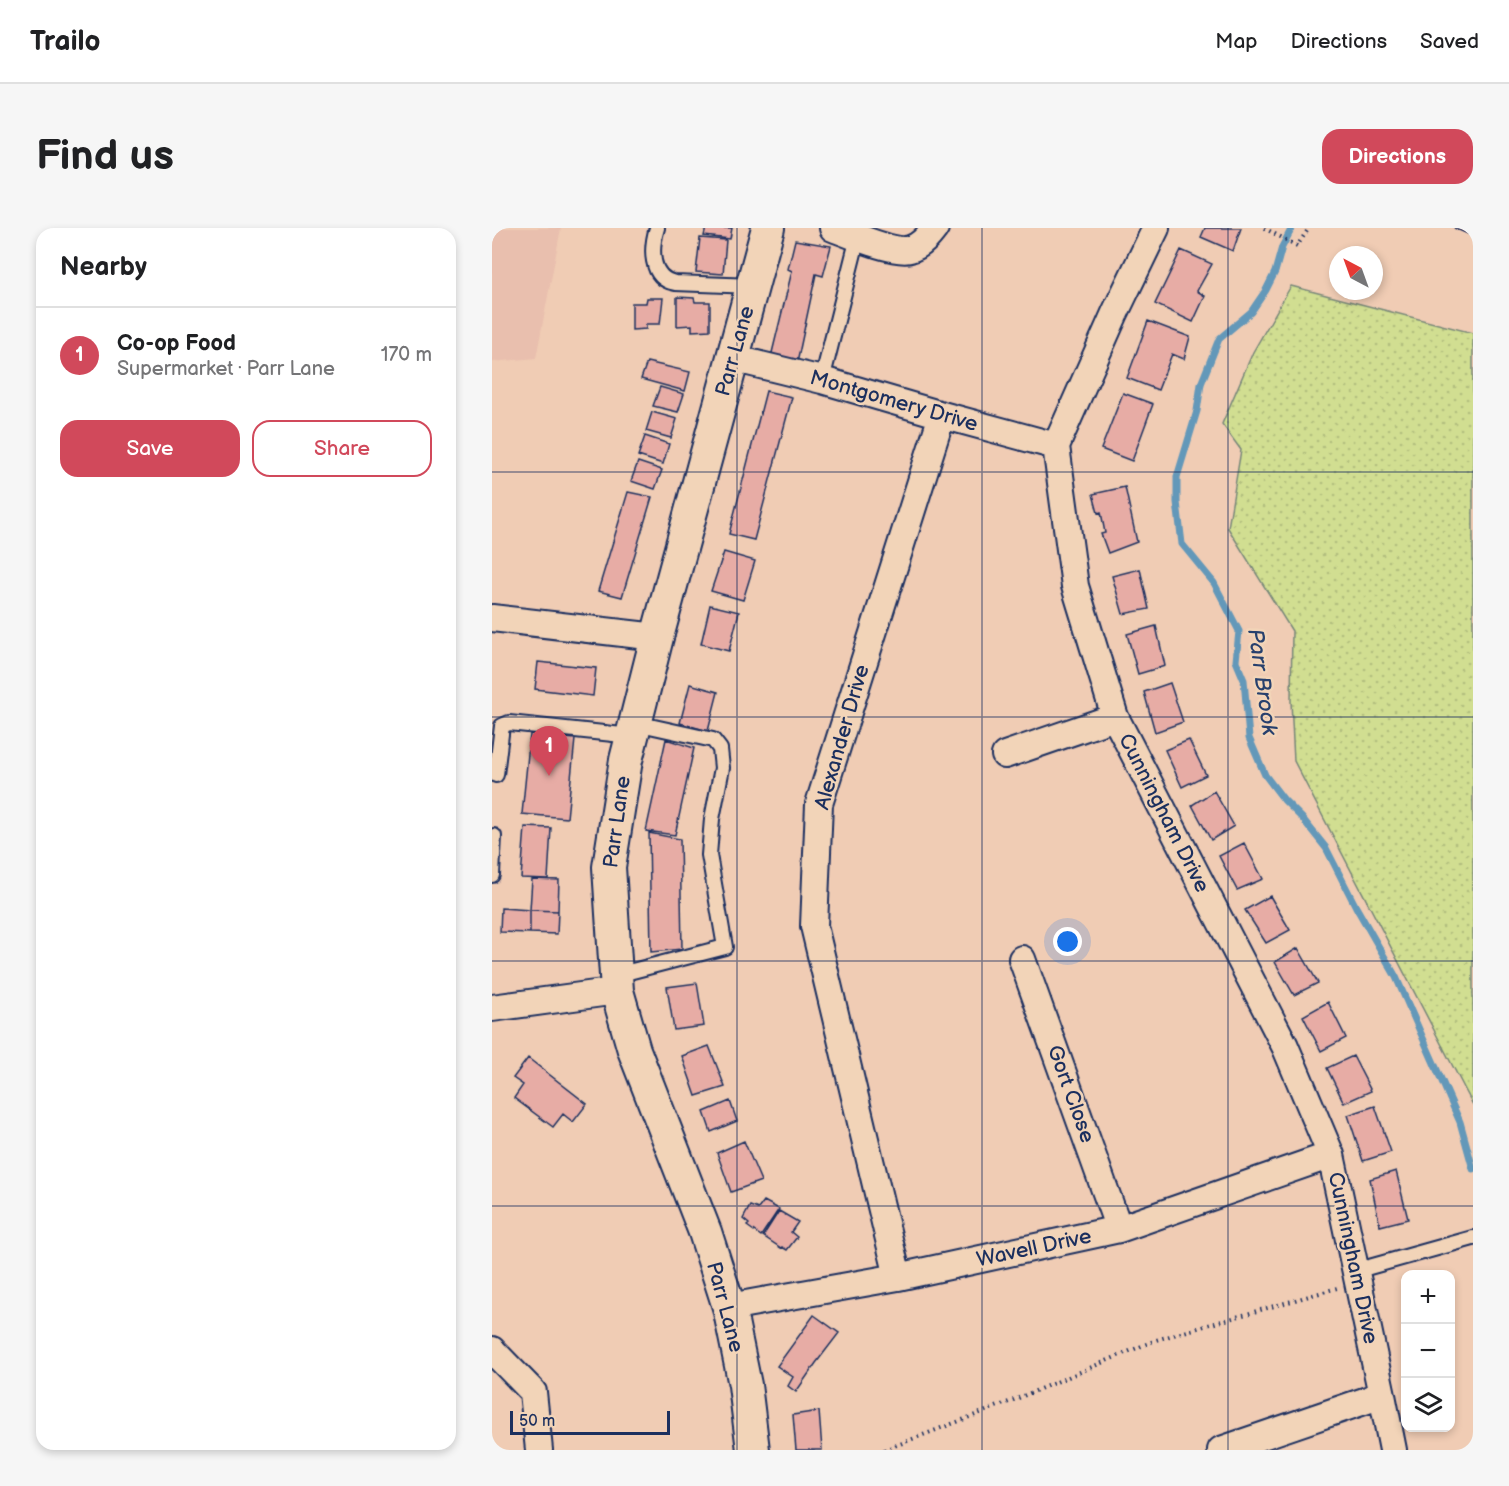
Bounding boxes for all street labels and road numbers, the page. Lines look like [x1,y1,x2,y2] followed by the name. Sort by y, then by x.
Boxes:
[710,303,760,399] street label: Parr Lane
[807,365,981,437] street label: Montgomery Drive
[809,662,875,812] street label: Alexander Drive
[1113,729,1215,897] street label: Cunningham Drive
[598,774,636,870] street label: Parr Lane
[1042,1042,1100,1146] street label: Gort Close
[1323,1170,1383,1346] street label: Cunningham Drive
[974,1224,1094,1272] street label: Wavell Drive
[701,1259,749,1355] street label: Parr Lane

